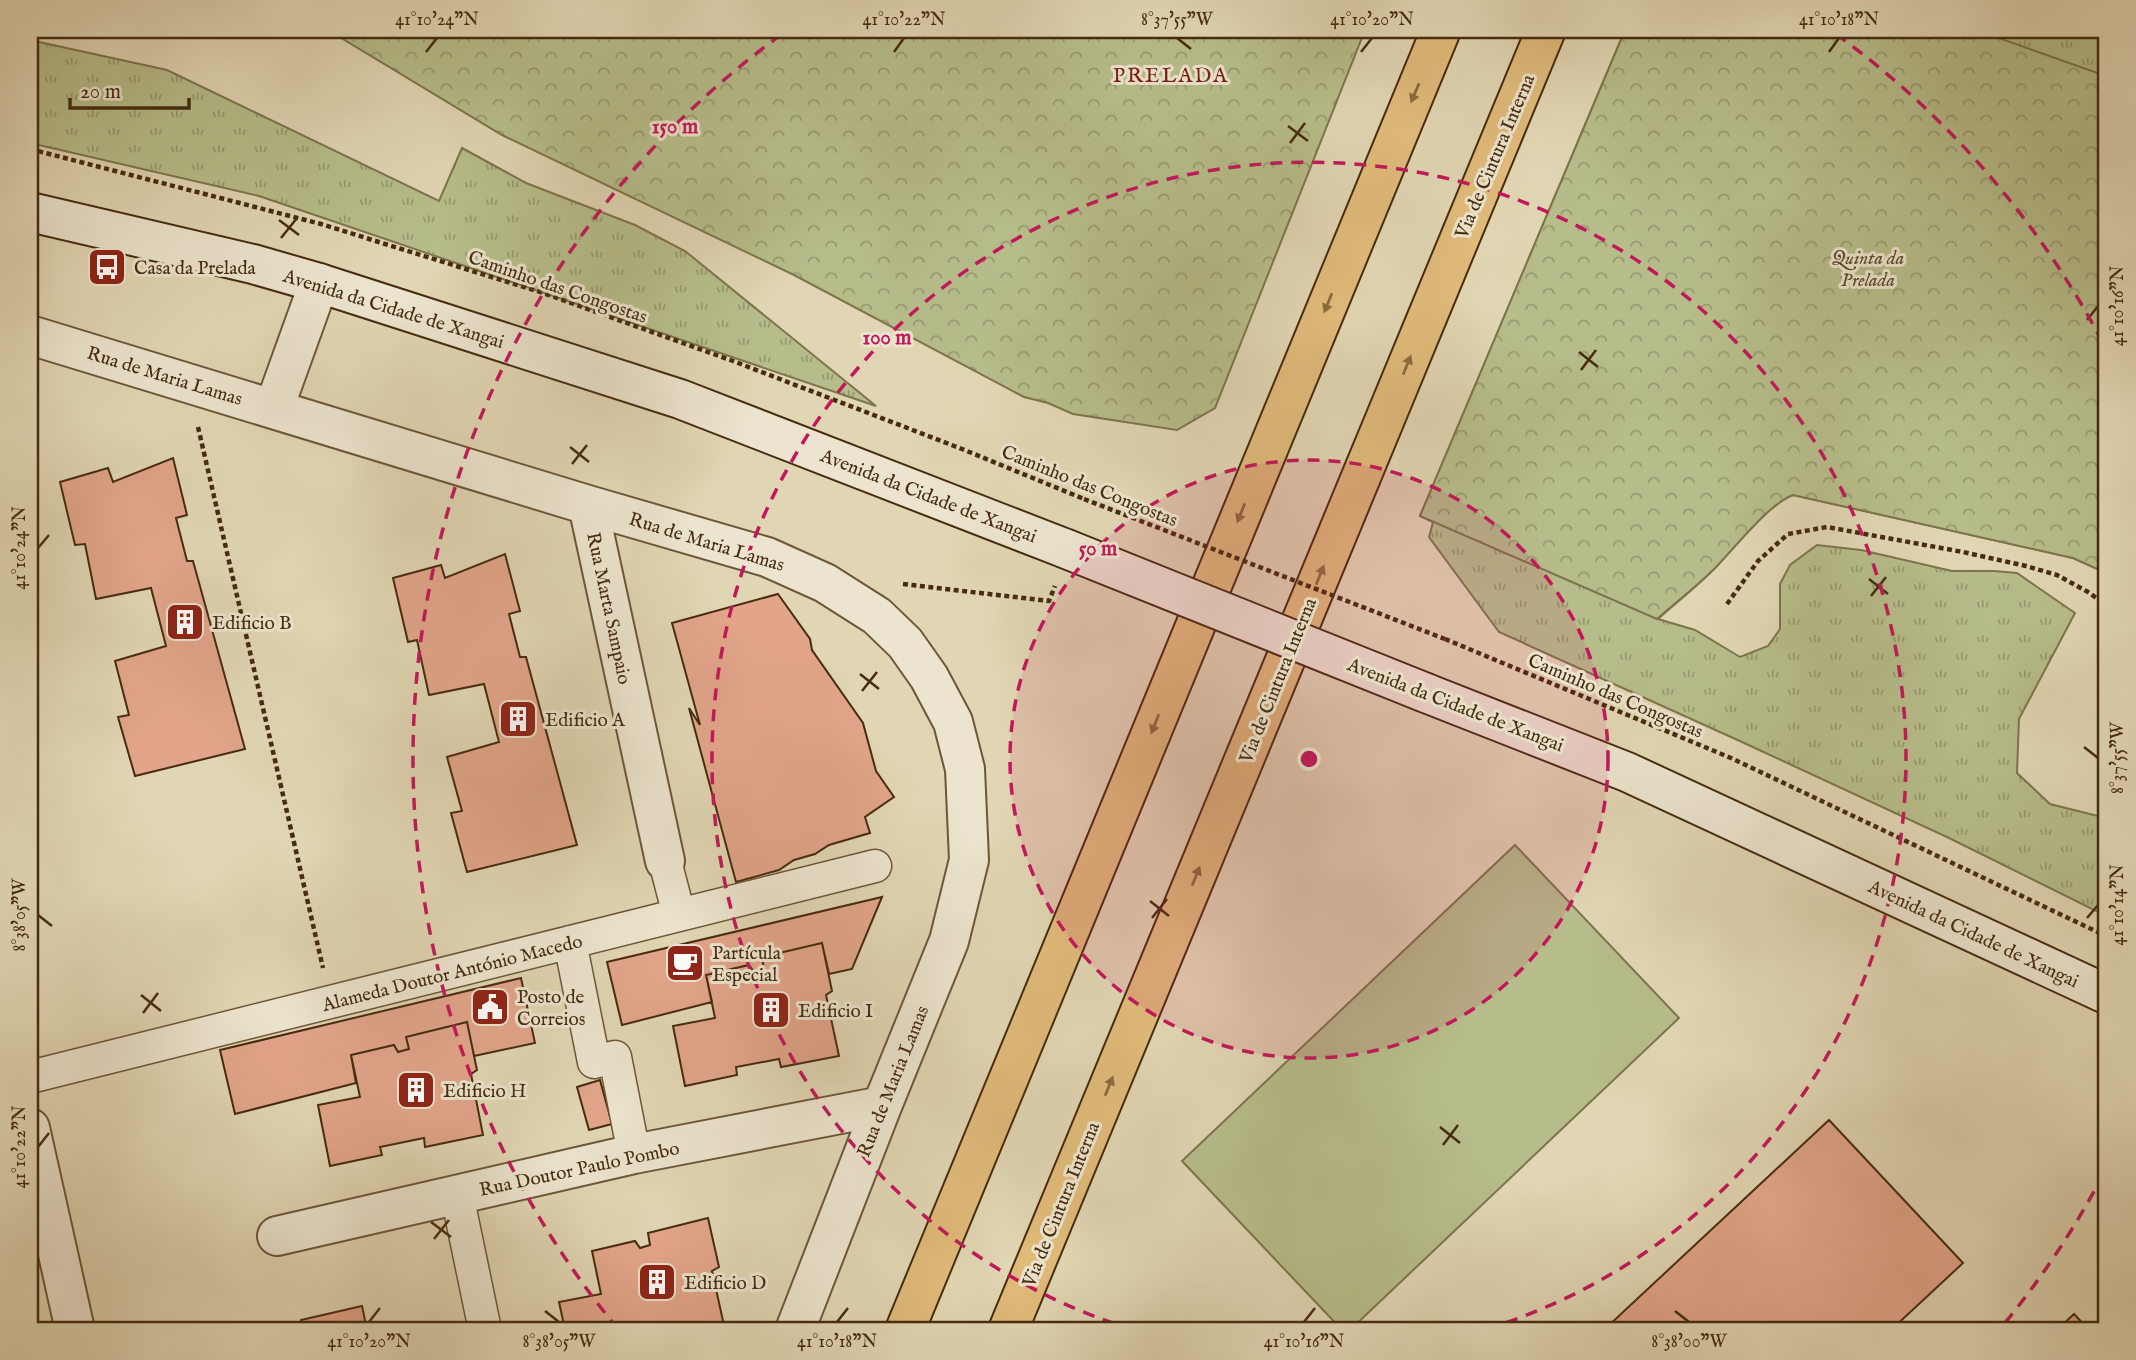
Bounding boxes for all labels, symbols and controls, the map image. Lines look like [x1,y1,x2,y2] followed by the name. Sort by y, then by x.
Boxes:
[395,9,479,32] text: 41°10'24"N
[862,9,946,32] text: 41°10'22"N
[1141,9,1214,32] text: 8°37'55"W
[1330,9,1414,32] text: 41°10'20"N
[1799,9,1879,32] text: 41°10'18"N
[1113,63,1229,90] district label: PRELADA
[70,66,189,110] scale bar
[1450,70,1542,243] street label: Via de Cintura Interna
[80,79,121,106] text: 20 m
[1409,82,1420,103] one-way arrow
[652,114,699,141] text: 150 m
[86,246,128,288] bus stop icon: Casa da Prelada
[465,246,650,330] street label: Caminho das Congostas
[1832,247,1904,293] park label: Quinta da Prelada
[134,257,257,281] place label: Casa da Prelada
[279,265,507,355] street label: Avenida da Cidade de Xangai
[2107,265,2130,346] text: 41°10'16"N
[1322,293,1334,313] one-way arrow
[862,325,912,352] text: 100 m
[84,342,245,412] street label: Rua de Maria Lamas
[1402,354,1413,375] one-way arrow
[998,441,1181,533] street label: Caminho das Congostas
[816,444,1040,549] street label: Avenida da Cidade de Xangai
[1236,503,1247,524] one-way arrow
[9,506,32,590] text: 41°10'24"N
[626,508,787,578] street label: Rua de Maria Lamas
[580,530,636,687] street label: Rua Marta Sampaio
[1079,536,1118,563] text: 50 m
[1315,564,1326,585] one-way arrow
[1234,594,1323,768] street label: Via de Cintura Interna
[164,601,206,643] building icon: Edificio B
[212,612,292,636] place label: Edificio B
[1524,649,1706,745] street label: Caminho das Congostas
[1343,653,1567,758] street label: Avenida da Cidade de Xangai
[497,698,539,740] building icon: Edificio A
[545,709,626,733] place label: Edificio A
[1149,713,1160,734] one-way arrow
[2107,721,2130,794] text: 8°37'55"W
[1297,747,1321,771] centre of rings
[2107,864,2130,946] text: 41°10'14"N
[1190,866,1202,886] one-way arrow
[1863,875,2082,994] street label: Avenida da Cidade de Xangai
[9,878,32,951] text: 8°38'05"W
[319,930,585,1018] street label: Alameda Doutor António Macedo
[664,942,706,984] cafe icon: Partícula Especial
[712,942,782,988] place label: Partícula Especial
[469,986,511,1028] public building icon: Posto de Correios
[517,986,585,1032] place label: Posto de Correios
[750,989,792,1031] building icon: Edificio I
[798,1000,873,1024] place label: Edificio I
[853,1002,935,1161] street label: Rua de Maria Lamas
[395,1069,437,1111] building icon: Edificio H
[1103,1076,1115,1096] one-way arrow
[443,1080,526,1104] place label: Edificio H
[9,1105,32,1189] text: 41°10'22"N
[1017,1118,1106,1292] street label: Via de Cintura Interna
[477,1137,682,1203] street label: Rua Doutor Paulo Pombo
[636,1261,678,1303] building icon: Edificio D
[684,1272,766,1296] place label: Edificio D
[327,1331,411,1354] text: 41°10'20"N
[523,1331,596,1354] text: 8°38'05"W
[797,1331,877,1354] text: 41°10'18"N
[1264,1331,1345,1354] text: 41°10'16"N
[1651,1331,1727,1354] text: 8°38'00"W

